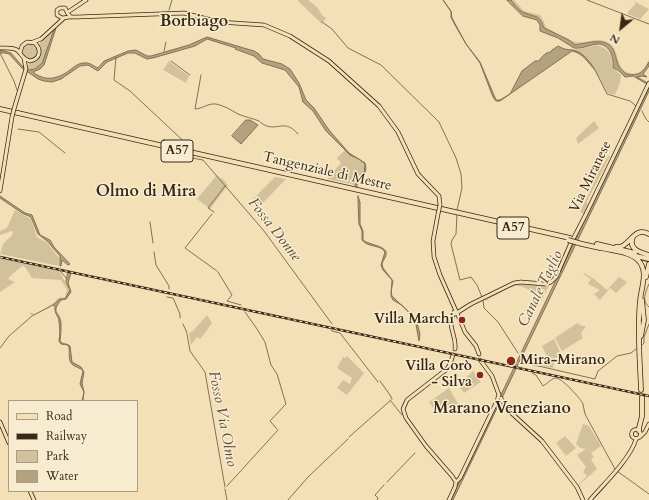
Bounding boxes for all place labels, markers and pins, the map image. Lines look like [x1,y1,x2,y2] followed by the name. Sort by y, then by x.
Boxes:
[374,312,454,328] place label: Villa Marchi
[457,315,467,325] marker: Villa Marchi
[520,353,605,369] place label: Mira-Mirano
[505,355,517,367] marker: Mira-Mirano
[405,359,472,392] place label: Villa Corò - Silva
[475,370,485,380] marker: Villa Corò - Silva

